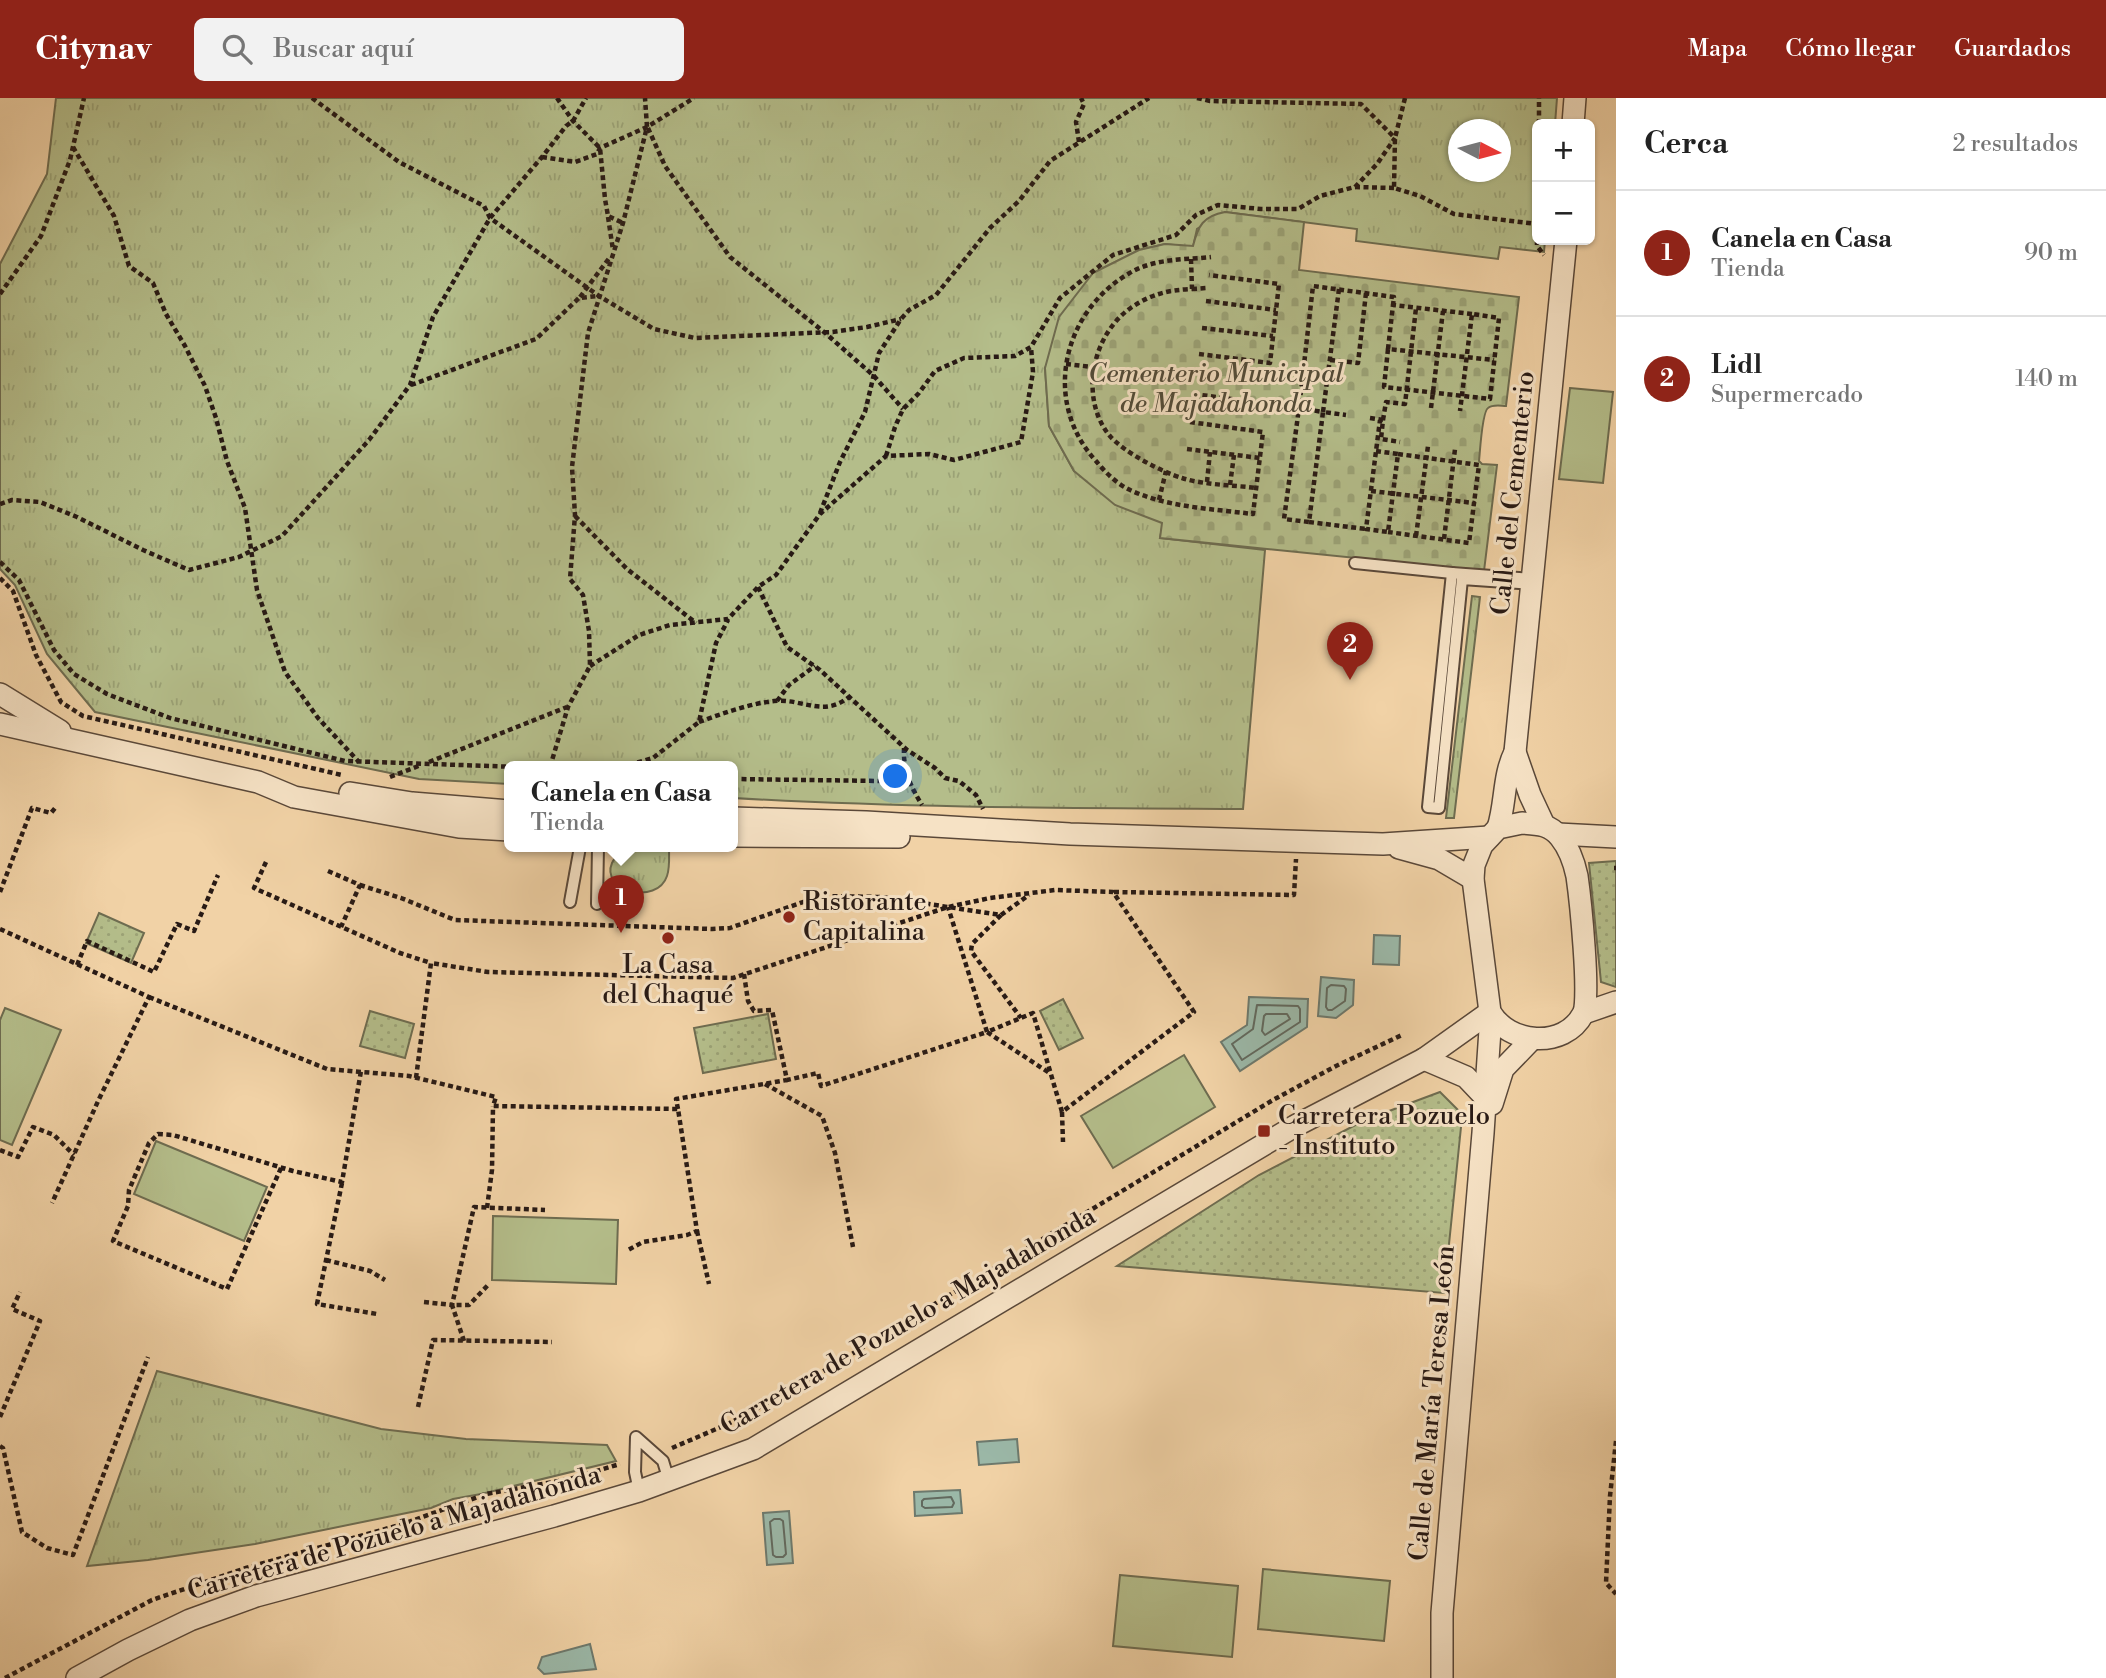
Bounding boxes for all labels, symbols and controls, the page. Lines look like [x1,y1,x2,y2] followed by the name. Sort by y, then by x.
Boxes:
[194,18,684,81] search box
[35,29,152,70] text: Citynav
[218,30,256,68] icon: search
[274,33,414,65] text: Buscar aquí
[1688,34,1747,64] text: Mapa
[1785,34,1916,64] text: Cómo llegar
[1954,34,2071,64] text: Guardados
[1448,119,1511,182] north arrow
[1532,119,1595,245] map controls
[1532,119,1595,182] button: +
[1644,125,1728,163] text: Cerca
[1953,130,2078,158] text: 2 resultados
[1532,182,1595,245] button: −
[1711,223,1892,255] text: Canela en Casa
[1661,239,1673,267] text: 1
[2024,239,2078,267] text: 90 m
[1711,255,1785,283] text: Tienda
[1711,349,1762,381] text: Lidl
[1088,358,1344,420] park label: Cementerio Municipal de Majadahonda
[1660,365,1674,393] text: 2
[2015,365,2078,393] text: 140 m
[1484,369,1542,617] street label: Calle del Cementerio
[1711,381,1863,409] text: Supermercado
[1327,622,1373,680] pin: 2
[878,759,912,793] your location
[504,761,738,852] popup
[530,777,712,809] text: Canela en Casa
[530,809,604,837] text: Tienda
[598,875,644,933] pin: 1
[803,886,927,948] place label: Ristorante Capitalina
[781,909,797,925] marker: Ristorante Capitalina
[660,930,676,946] marker: La Casa del Chaqué
[602,949,734,1011] place label: La Casa del Chaqué
[1278,1100,1490,1162] place label: Carretera Pozuelo - Instituto
[1256,1123,1272,1139] marker: Carretera Pozuelo - Instituto
[715,1200,1102,1442] street label: Carretera de Pozuelo a Majadahonda
[1402,1244,1462,1562] street label: Calle de María Teresa León
[184,1458,605,1607] street label: Carretera de Pozuelo a Majadahonda

